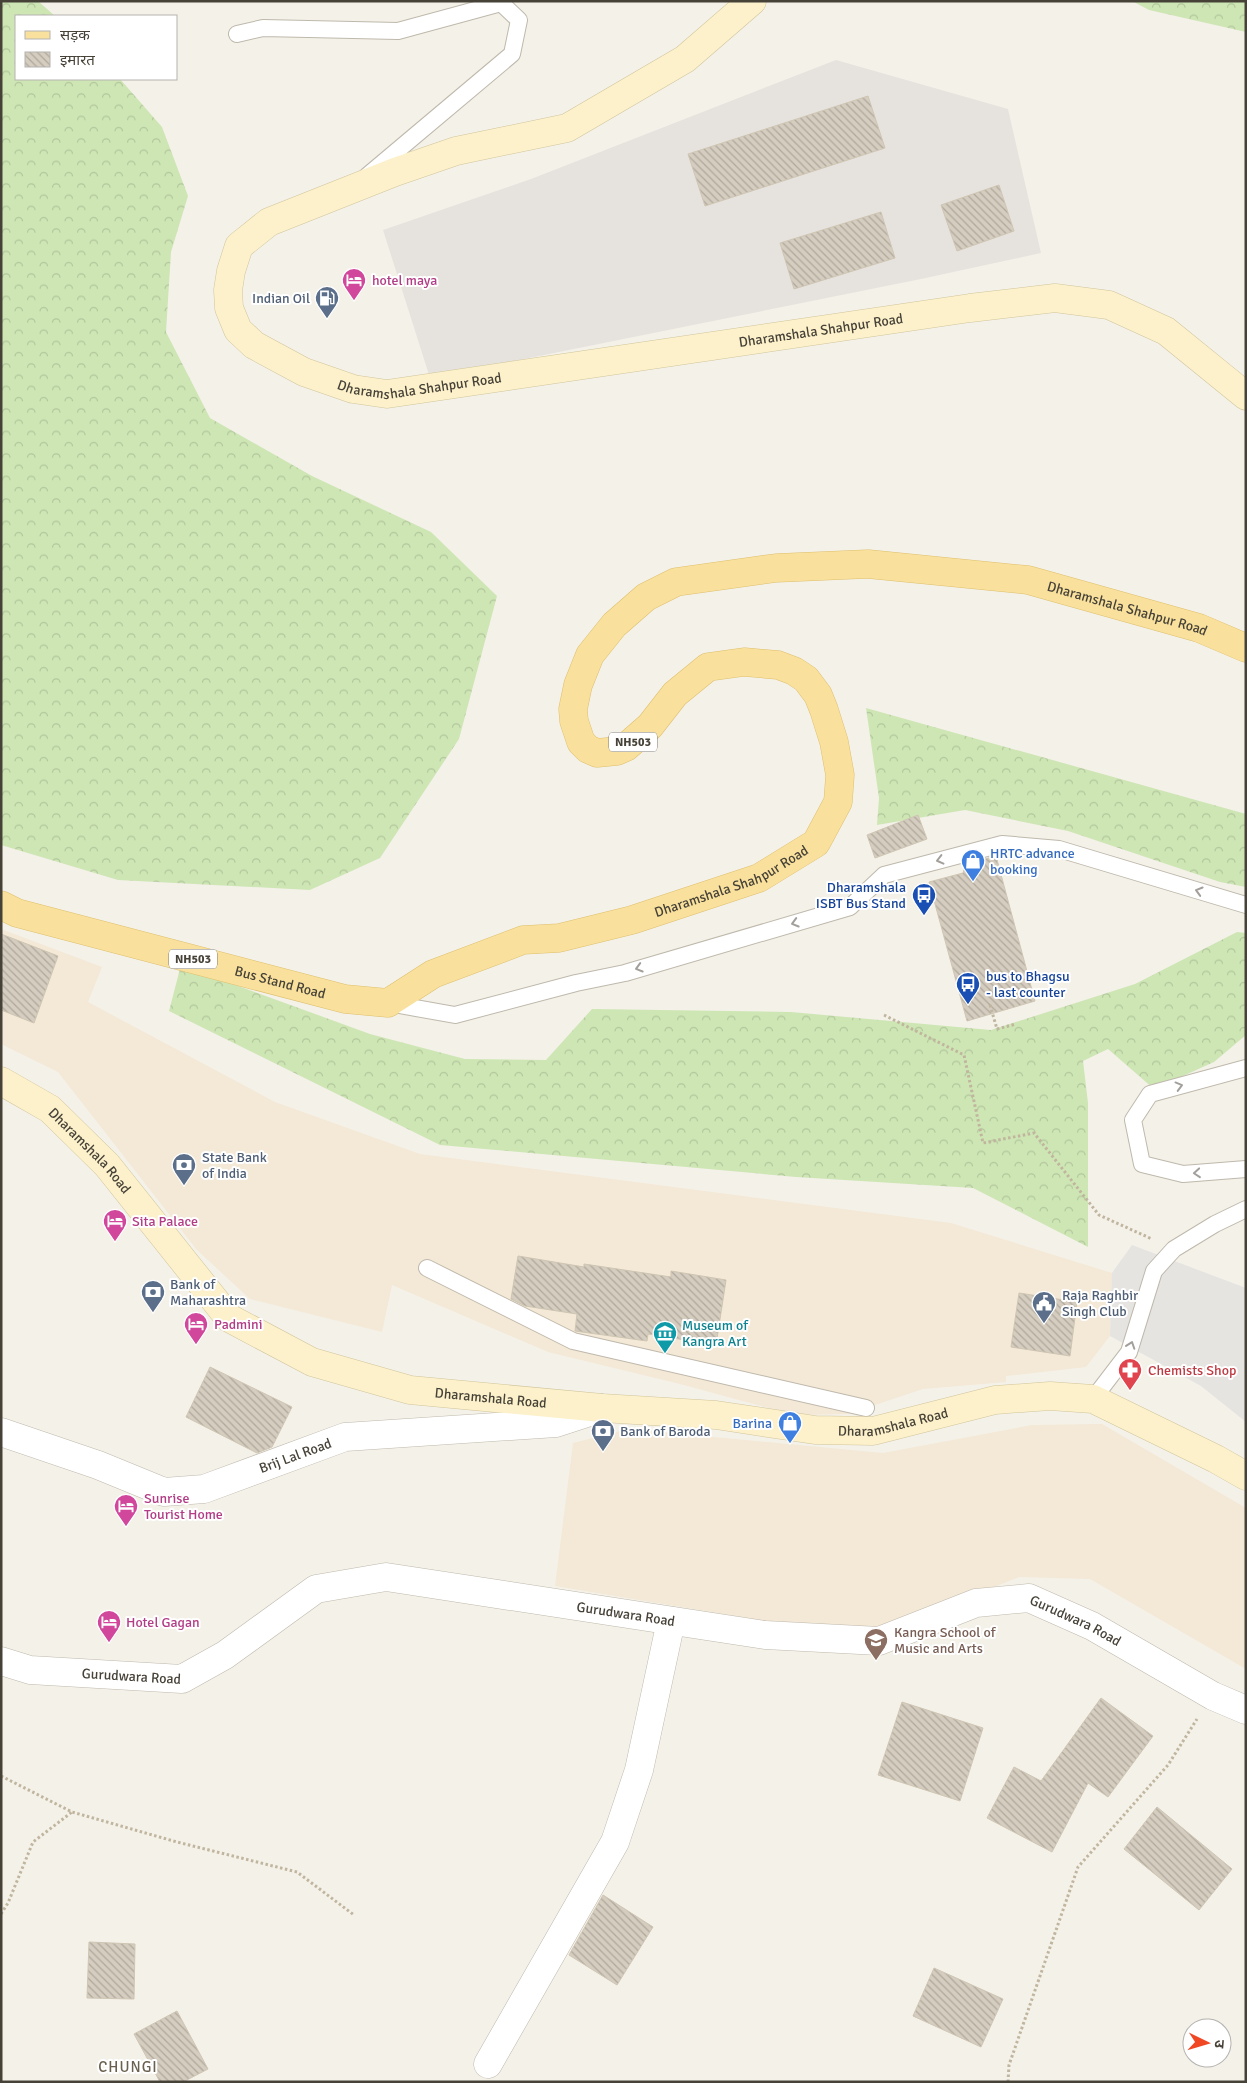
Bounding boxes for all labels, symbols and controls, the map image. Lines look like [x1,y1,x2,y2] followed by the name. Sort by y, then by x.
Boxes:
[15,15,178,80] legend
[60,26,90,44] text: सड़क
[60,51,95,69] text: इमारत
[341,267,367,301] hotel icon: hotel maya
[372,272,437,289] place label: hotel maya
[314,285,340,319] fuel station icon: Indian Oil
[252,290,310,307] place label: Indian Oil
[738,309,904,351] street label: Dharamshala Shahpur Road
[335,369,502,403] street label: Dharamshala Shahpur Road
[1045,577,1210,639] street label: Dharamshala Shahpur Road
[609,732,657,752] road number: NH503
[652,841,811,921] street label: Dharamshala Shahpur Road
[990,845,1075,878] place label: HRTC advance booking
[960,848,986,882] shop icon: HRTC advance booking
[935,854,944,865] one-way arrow
[816,879,906,912] place label: Dharamshala ISBT Bus Stand
[911,882,937,916] bus stop icon: Dharamshala ISBT Bus Stand
[1196,886,1204,896] one-way arrow
[791,918,799,928] one-way arrow
[169,950,217,969] road number: NH503
[233,962,328,1002] street label: Bus Stand Road
[635,963,643,973] one-way arrow
[986,968,1070,1001] place label: bus to Bhagsu - last counter
[955,971,981,1005] bus stop icon: bus to Bhagsu - last counter
[1174,1082,1182,1092] one-way arrow
[45,1104,135,1197] street label: Dharamshala Road
[202,1149,267,1182] place label: State Bank of India
[171,1152,197,1186] bank icon: State Bank of India
[1193,1167,1201,1178] one-way arrow
[102,1208,128,1242] hotel icon: Sita Palace
[132,1213,198,1230] place label: Sita Palace
[170,1276,246,1309] place label: Bank of Maharashtra
[140,1279,166,1313] bank icon: Bank of Maharashtra
[1062,1287,1139,1320] place label: Raja Raghbir Singh Club
[1031,1290,1057,1324] public building icon: Raja Raghbir Singh Club
[183,1311,209,1345] hotel icon: Padmini
[214,1316,262,1333] place label: Padmini
[682,1317,749,1350] place label: Museum of Kangra Art
[652,1320,678,1354] museum icon: Museum of Kangra Art
[1125,1342,1135,1350] one-way arrow
[1117,1357,1143,1391] pharmacy icon: Chemists Shop
[1148,1362,1236,1379] place label: Chemists Shop
[434,1384,547,1411] street label: Dharamshala Road
[838,1404,950,1440] street label: Dharamshala Road
[777,1410,803,1444] shop icon: Barina
[733,1415,772,1432] place label: Barina
[590,1418,616,1452] bank icon: Bank of Baroda
[620,1423,711,1440] place label: Bank of Baroda
[257,1434,334,1477] street label: Brij Lal Road
[144,1490,223,1523] place label: Sunrise Tourist Home
[113,1493,139,1527] hotel icon: Sunrise Tourist Home
[1027,1591,1124,1650] street label: Gurudwara Road
[576,1598,676,1630] street label: Gurudwara Road
[96,1609,122,1643] hotel icon: Hotel Gagan
[126,1614,200,1631] place label: Hotel Gagan
[894,1624,997,1657] place label: Kangra School of Music and Arts
[863,1627,889,1661] school or university icon: Kangra School of Music and Arts
[81,1665,182,1687] street label: Gurudwara Road
[1182,2018,1232,2068] north arrow
[1211,2039,1228,2050] text: उ
[98,2058,158,2076] district label: CHUNGI

